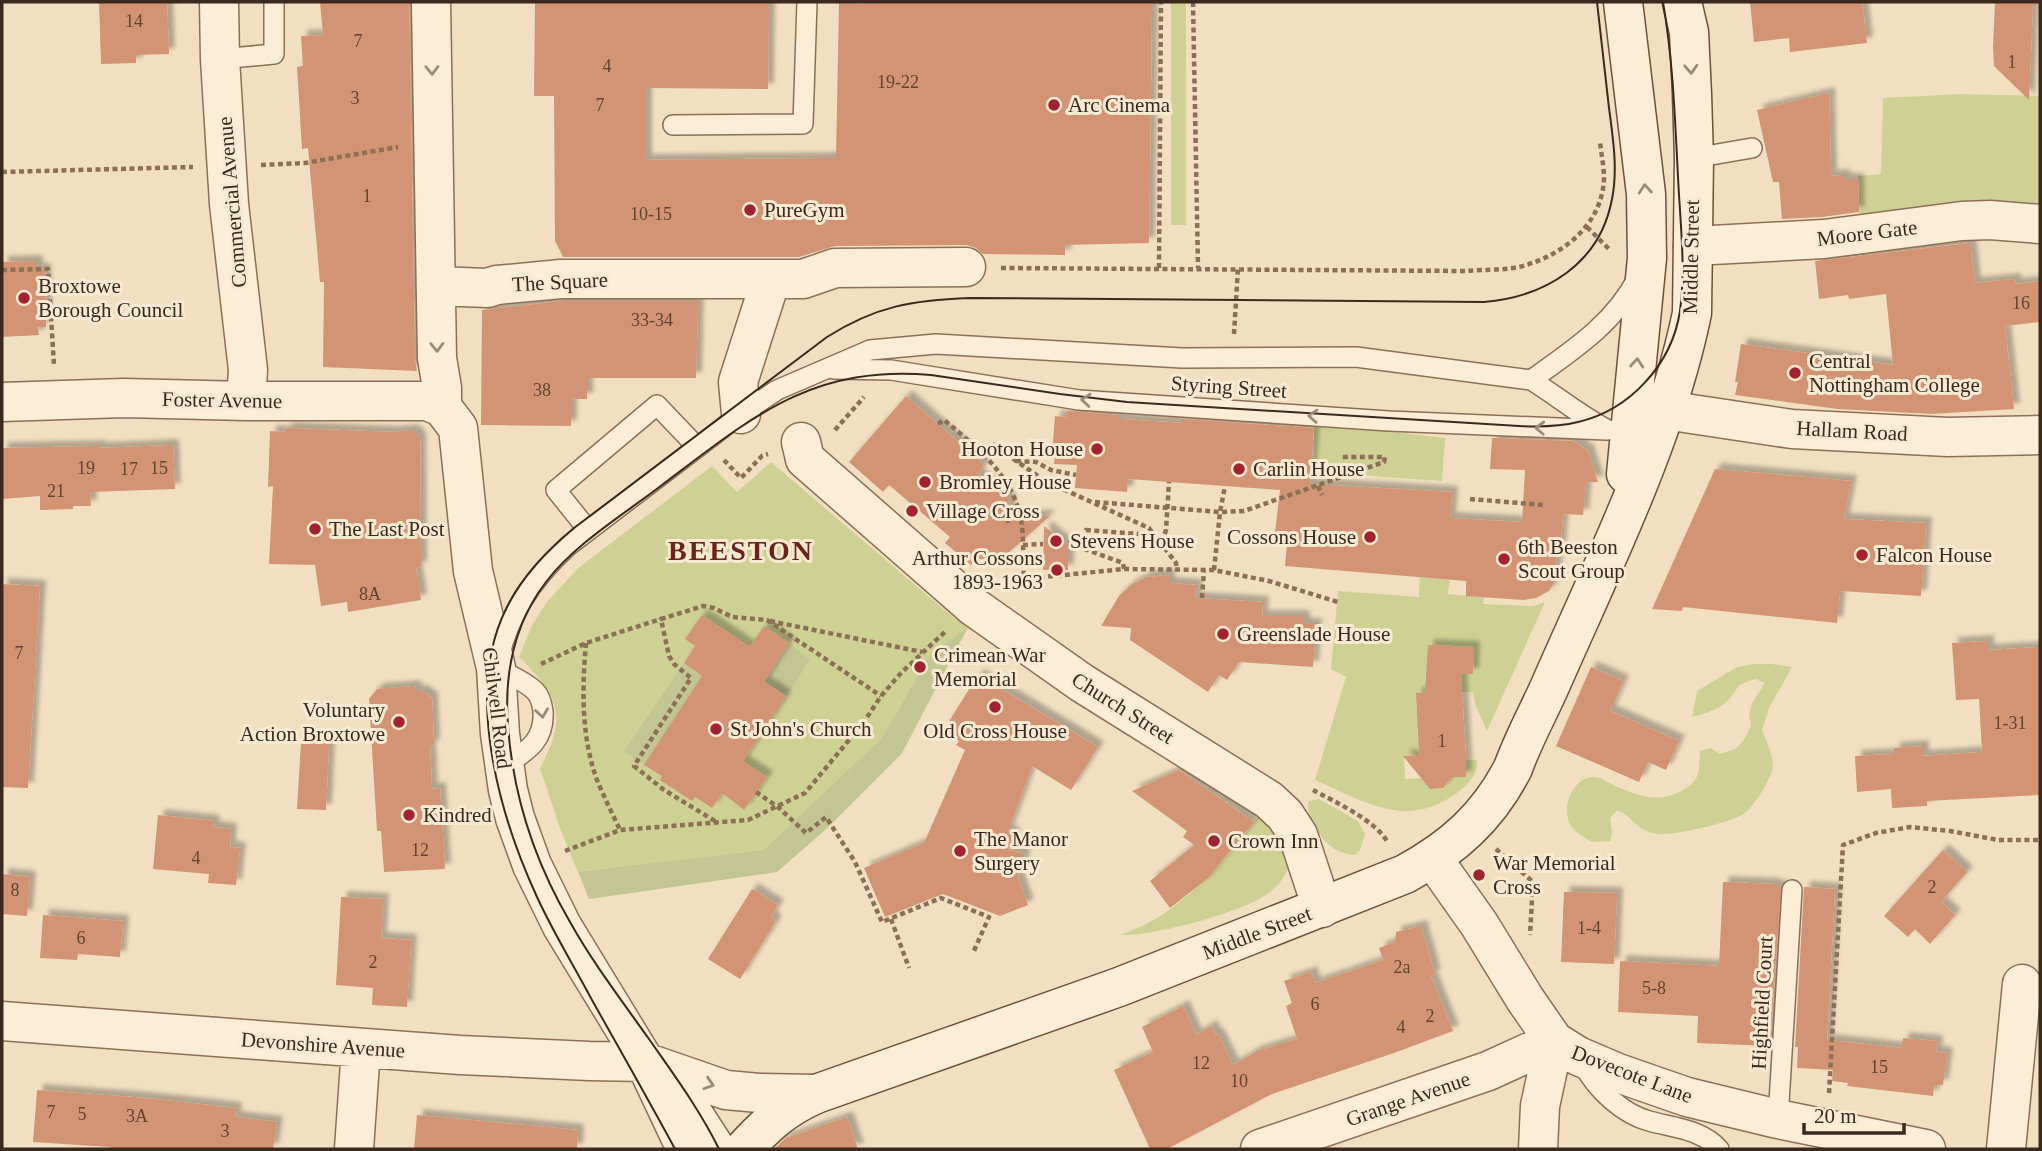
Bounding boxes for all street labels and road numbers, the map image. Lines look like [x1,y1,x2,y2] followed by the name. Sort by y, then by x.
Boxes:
[213,115,251,289] street label: Commercial Avenue
[1678,199,1704,315] street label: Middle Street
[1815,215,1919,251] street label: Moore Gate
[511,267,609,297] street label: The Square
[1170,371,1288,403] street label: Styring Street
[162,387,282,413] street label: Foster Avenue
[1796,416,1909,446] street label: Hallam Road
[478,646,516,770] street label: Chilwell Road
[1067,667,1179,749] street label: Church Street
[1199,901,1315,965] street label: Middle Street
[1747,936,1777,1070] street label: Highfield Court
[240,1027,406,1063] street label: Devonshire Avenue
[1568,1040,1696,1108] street label: Dovecote Lane
[1343,1067,1473,1131] street label: Grange Avenue

